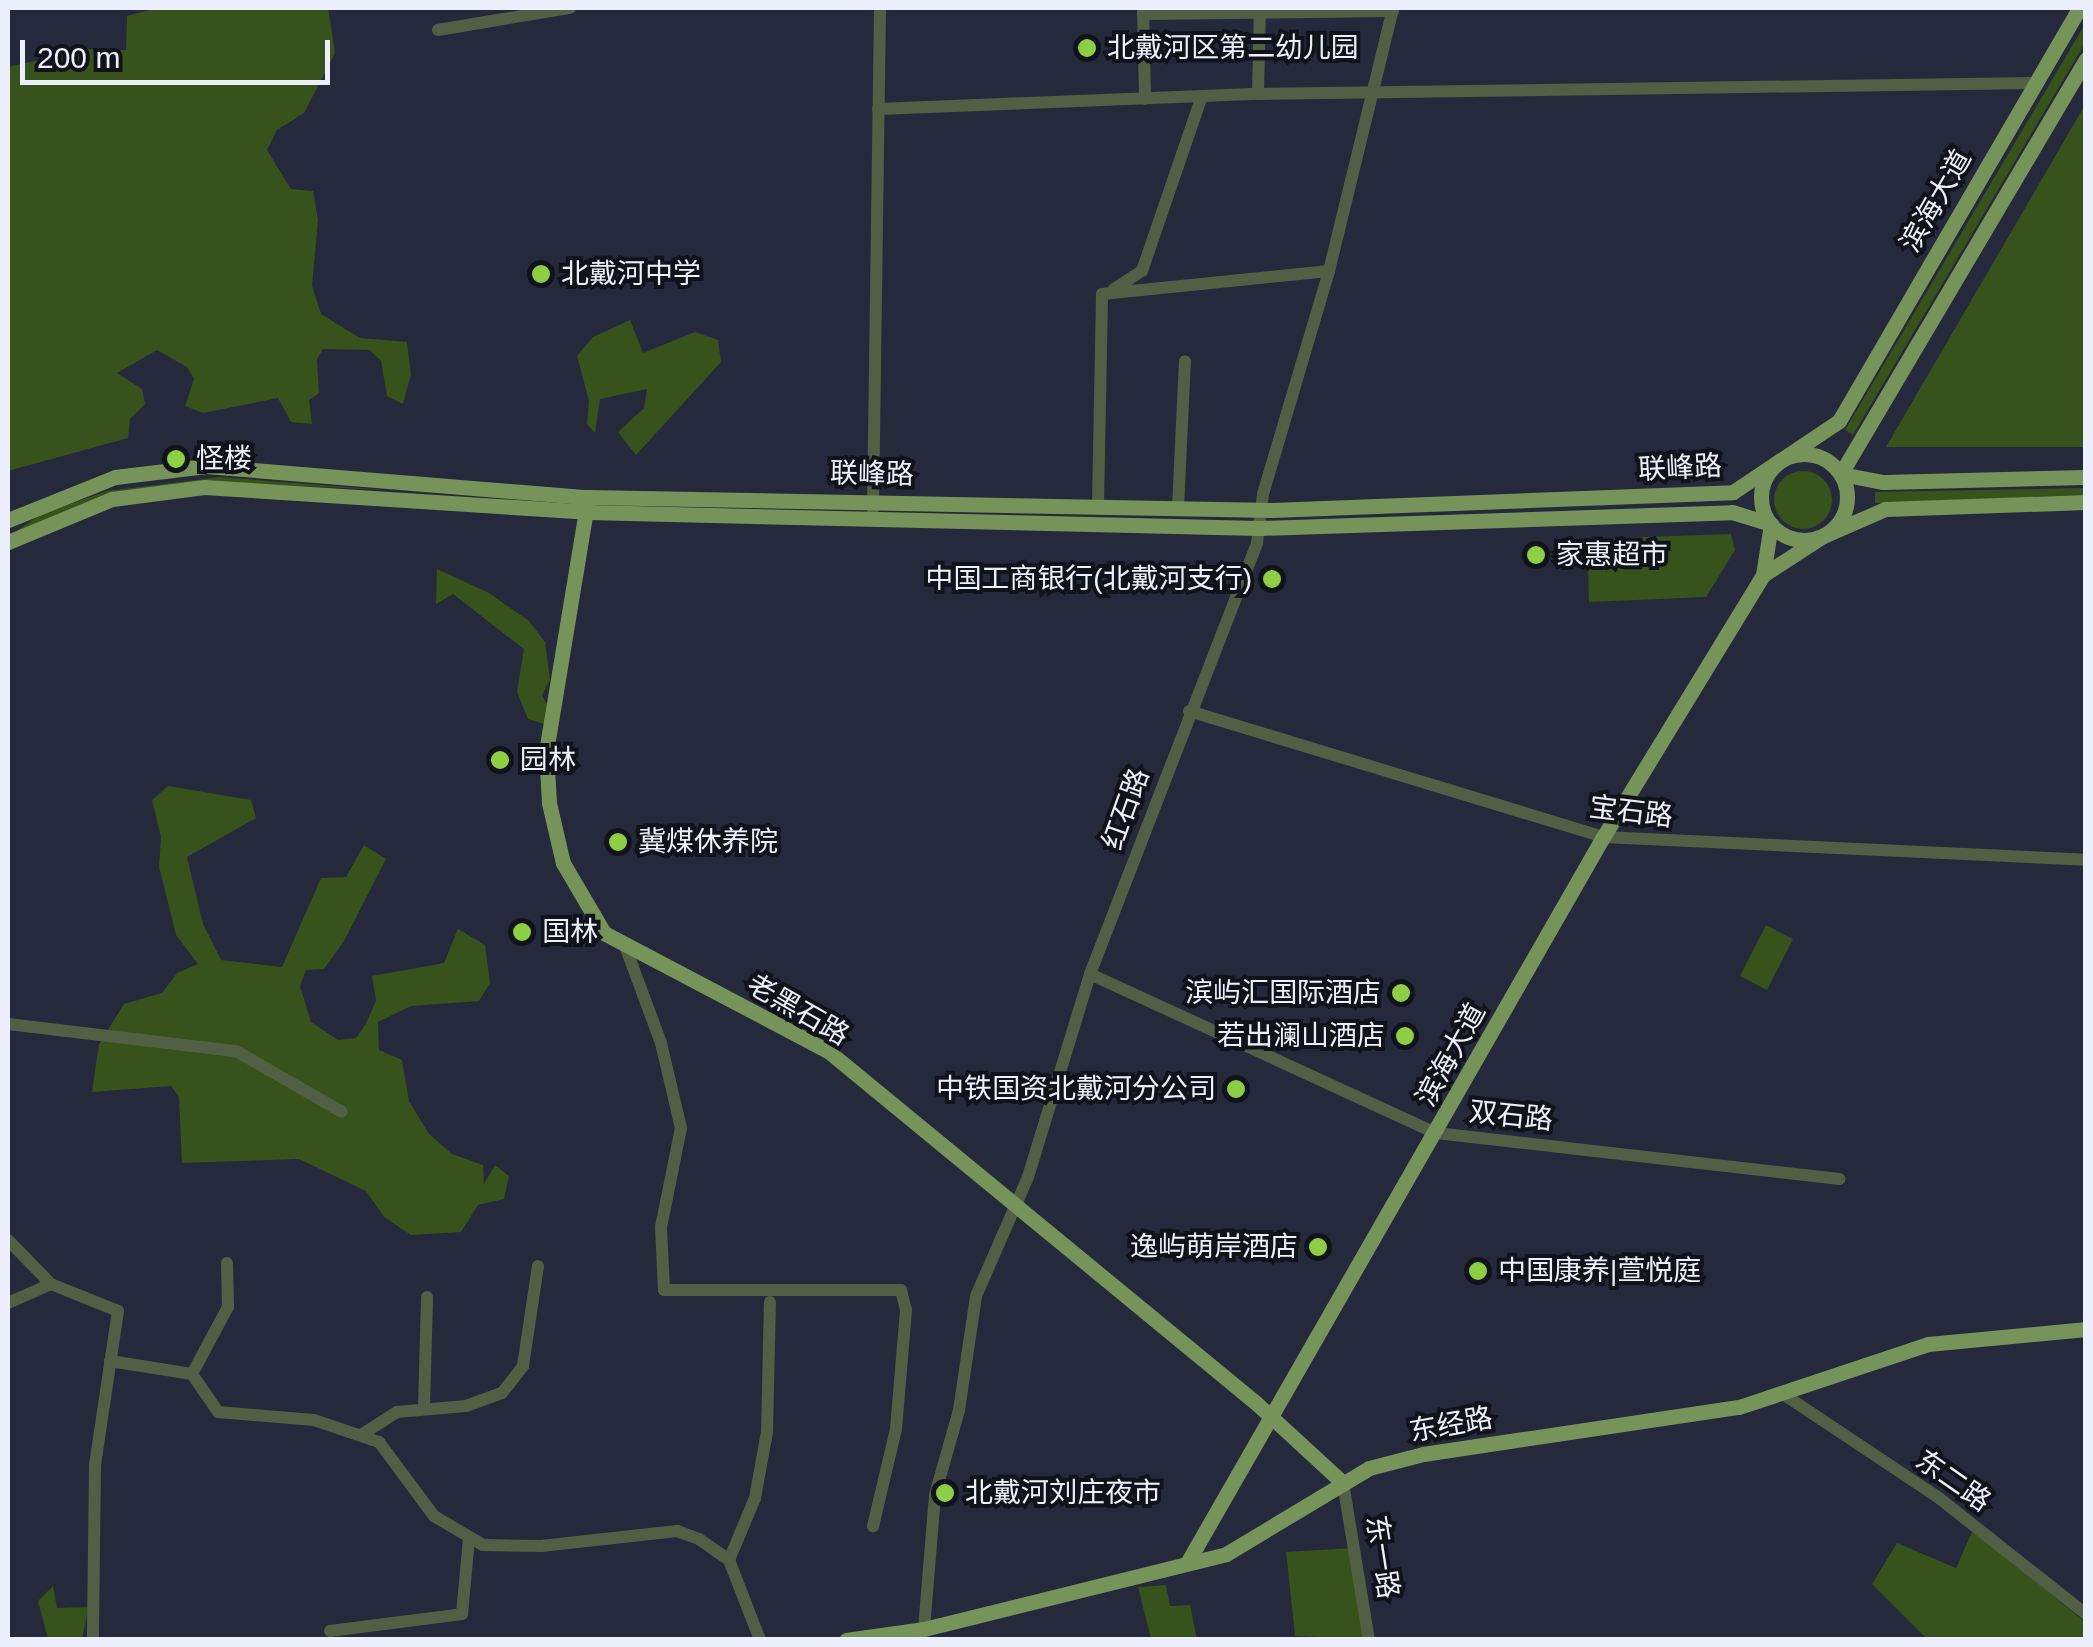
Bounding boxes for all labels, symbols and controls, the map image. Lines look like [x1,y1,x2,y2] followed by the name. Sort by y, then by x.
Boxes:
[25,20,335,82] scale bar
[1107,31,1359,65] place label: 北戴河区第二幼儿园
[1076,37,1098,59] marker: 北戴河区第二幼儿园
[37,41,120,74] text: 200 m
[1893,144,1979,258] street label: 滨海大道
[561,257,701,291] place label: 北戴河中学
[530,263,552,285] marker: 北戴河中学
[196,442,252,476] place label: 怪楼
[165,448,187,470] marker: 怪楼
[1637,449,1723,487] street label: 联峰路
[830,456,914,492] street label: 联峰路
[1556,538,1668,572] place label: 家惠超市
[1525,544,1547,566] marker: 家惠超市
[925,562,1252,596] place label: 中国工商银行(北戴河支行)
[1261,568,1283,590] marker: 中国工商银行(北戴河支行)
[520,743,576,777] place label: 园林
[489,749,511,771] marker: 园林
[1096,764,1156,854] street label: 红石路
[1587,790,1675,834] street label: 宝石路
[638,825,778,859] place label: 冀煤休养院
[607,831,629,853] marker: 冀煤休养院
[542,915,598,949] place label: 国林
[511,921,533,943] marker: 国林
[741,967,855,1053] street label: 老黑石路
[1185,976,1381,1010] place label: 滨屿汇国际酒店
[1390,982,1412,1004] marker: 滨屿汇国际酒店
[1409,998,1493,1112] street label: 滨海大道
[1217,1019,1385,1053] place label: 若出澜山酒店
[1394,1025,1416,1047] marker: 若出澜山酒店
[936,1072,1216,1106] place label: 中铁国资北戴河分公司
[1225,1078,1247,1100] marker: 中铁国资北戴河分公司
[1467,1095,1555,1137] street label: 双石路
[1130,1230,1298,1264] place label: 逸屿萌岸酒店
[1307,1236,1329,1258] marker: 逸屿萌岸酒店
[1498,1254,1701,1288] place label: 中国康养|萱悦庭
[1467,1260,1489,1282] marker: 中国康养|萱悦庭
[1407,1401,1495,1449] street label: 东经路
[1909,1443,1997,1519] street label: 东二路
[965,1476,1161,1510] place label: 北戴河刘庄夜市
[934,1482,956,1504] marker: 北戴河刘庄夜市
[1359,1513,1405,1601] street label: 东一路

